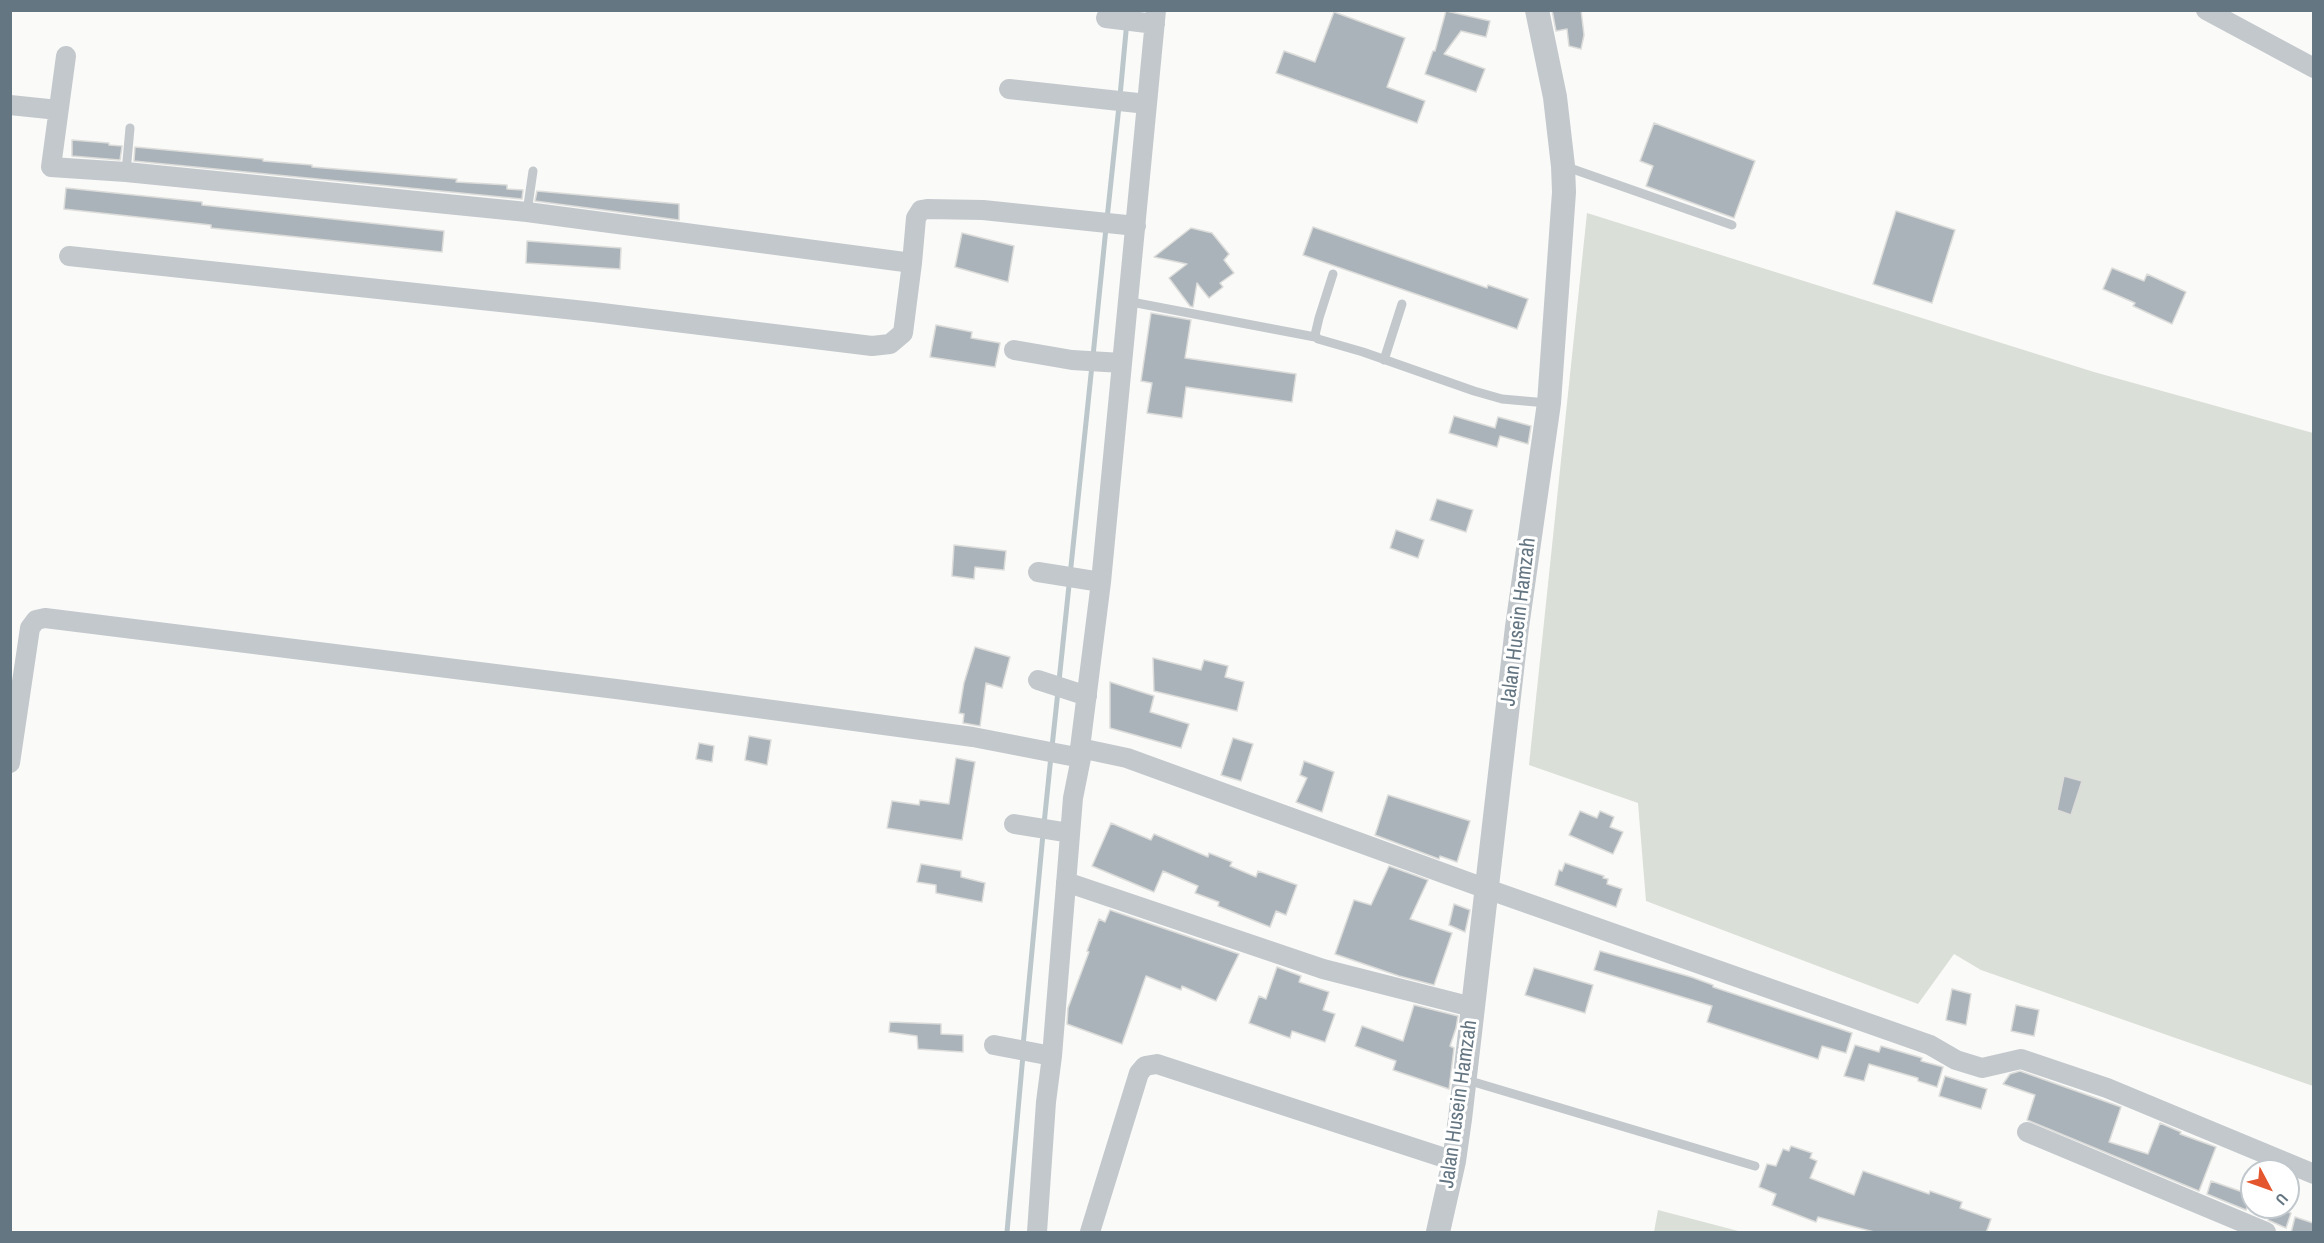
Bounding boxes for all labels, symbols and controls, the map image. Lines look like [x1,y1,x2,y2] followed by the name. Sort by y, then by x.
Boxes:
[1496,536,1542,708] street label: Jalan Husein Hamzah
[1435,1018,1483,1190] street label: Jalan Husein Hamzah
[2240,1159,2300,1219] north arrow
[2271,1189,2293,1210] text: U

